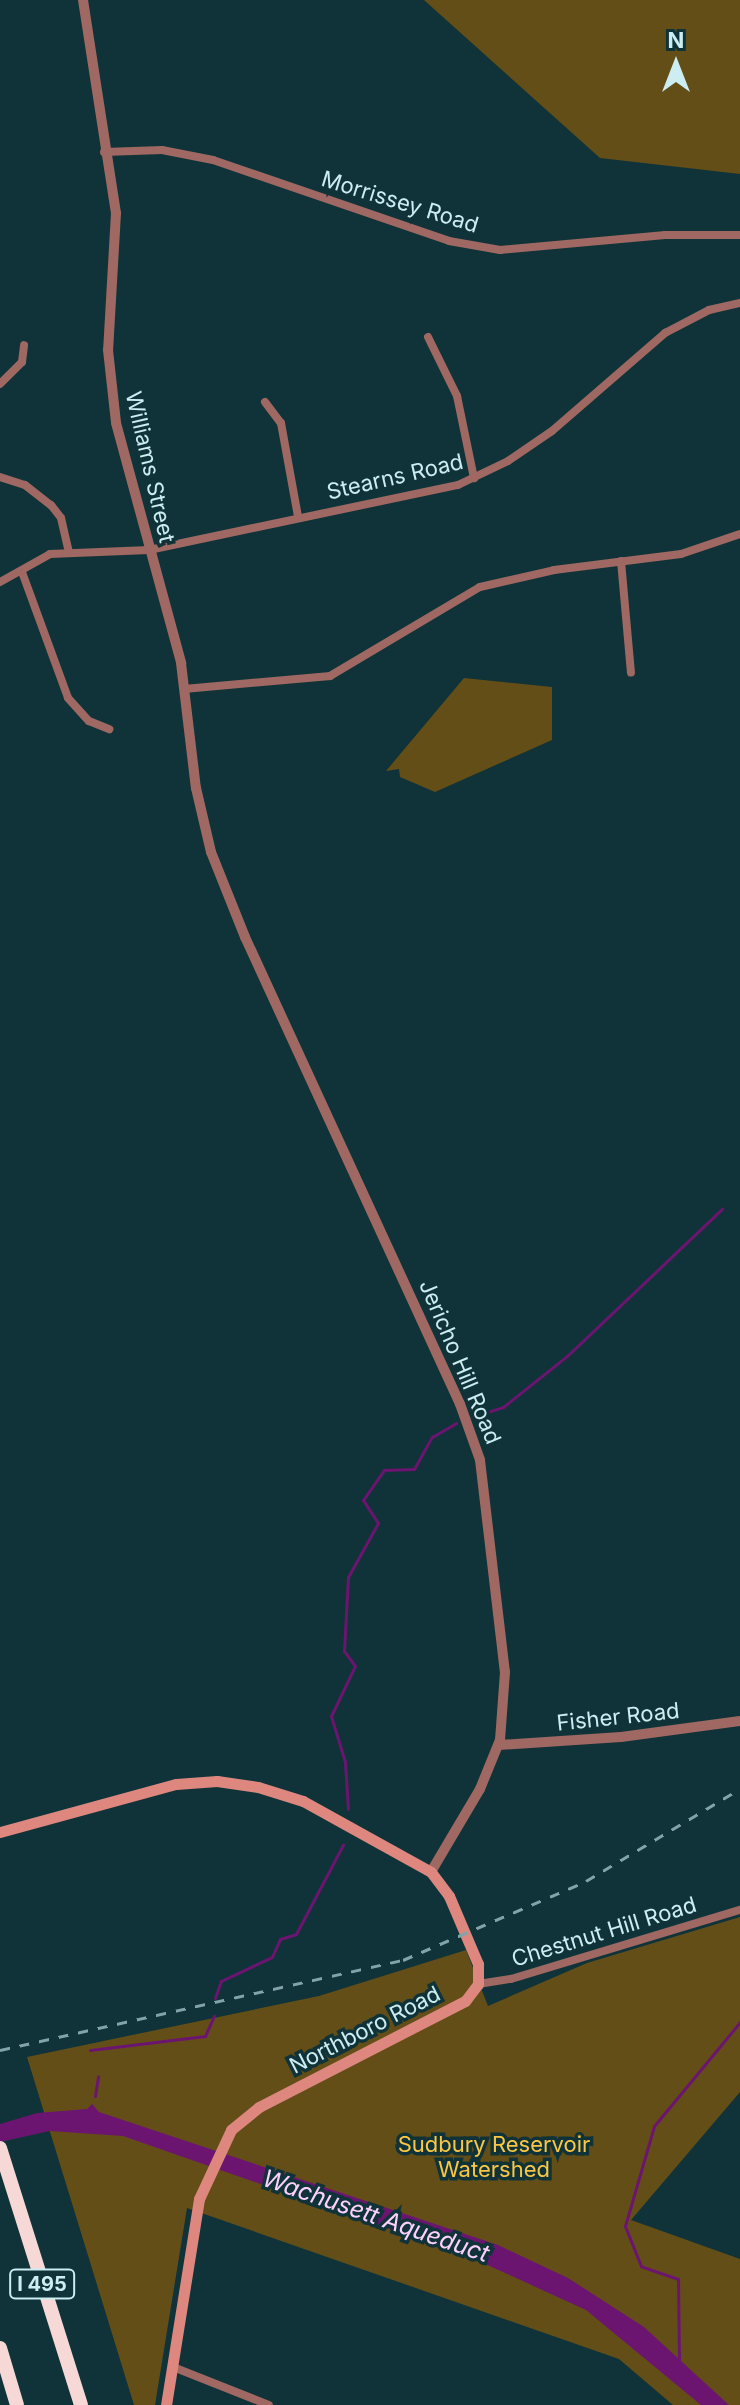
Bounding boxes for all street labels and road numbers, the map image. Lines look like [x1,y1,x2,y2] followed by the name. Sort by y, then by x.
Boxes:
[318,166,482,238] street label: Morrissey Road
[120,389,180,545] street label: Williams Street
[324,449,466,505] street label: Stearns Road
[413,1276,507,1448] street label: Jericho Hill Road
[555,1697,681,1737] street label: Fisher Road
[508,1891,700,1973] street label: Chestnut Hill Road
[285,1981,445,2079] street label: Northboro Road
[8,2268,76,2300] road number: I 495

